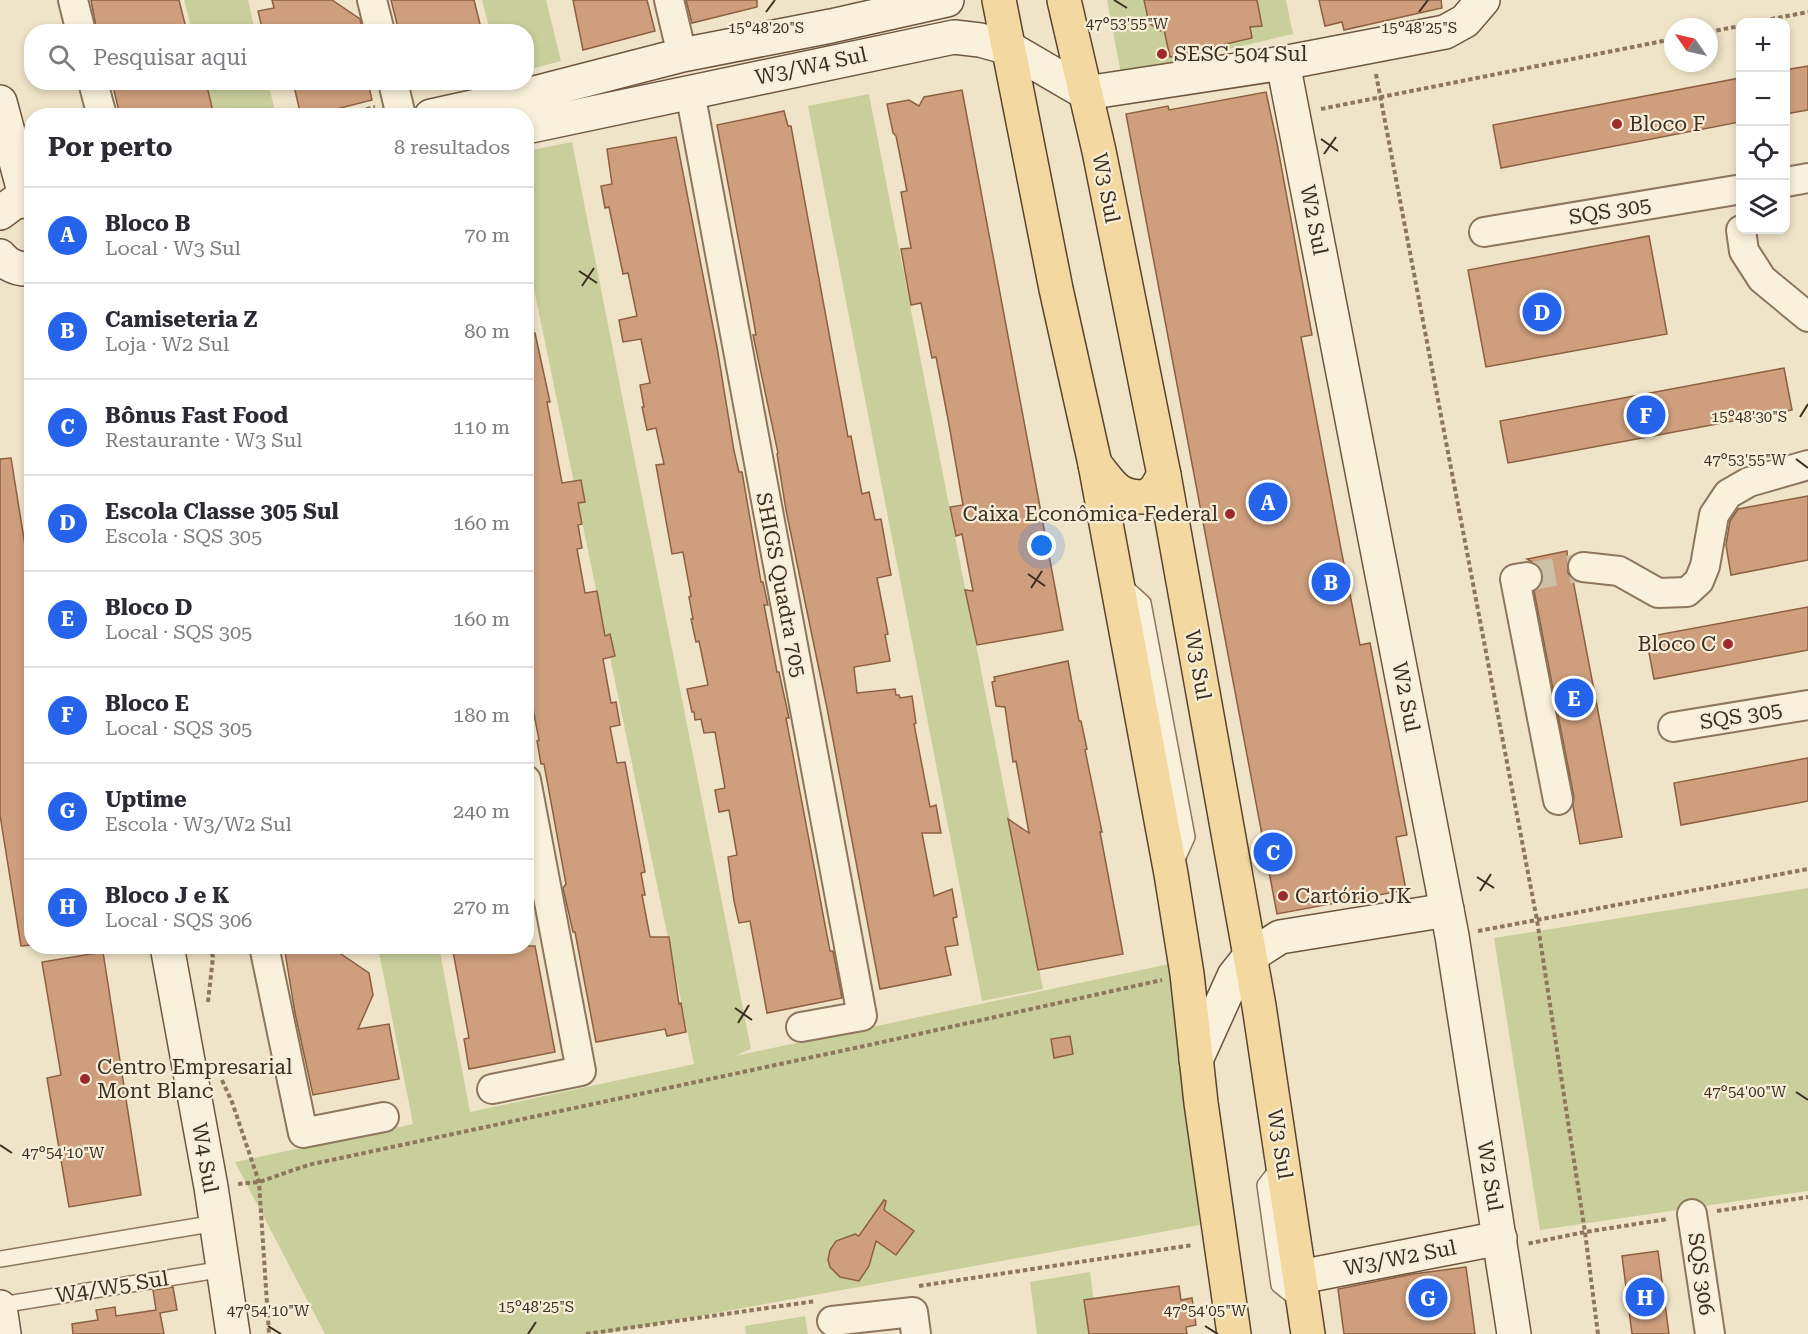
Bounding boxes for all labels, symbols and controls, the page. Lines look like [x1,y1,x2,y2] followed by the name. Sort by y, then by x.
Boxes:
[1086,15,1169,33] text: 47°53'55"W
[1664,18,1718,72] north arrow
[1736,18,1790,234] map controls
[1736,18,1790,72] button: +
[728,19,804,37] text: 15°48'20"S
[1381,19,1457,37] text: 15°48'25"S
[24,24,534,90] search box
[45,41,78,74] icon: search
[753,42,870,90] street label: W3/W4 Sul
[1174,42,1308,66] place label: SESC 504 Sul
[93,45,247,70] text: Pesquisar aqui
[1155,47,1169,61] marker: SESC 504 Sul
[1736,72,1790,126] button: −
[1629,112,1705,136] place label: Bloco F
[1610,117,1624,131] marker: Bloco F
[1736,126,1790,180] button: locate
[48,132,173,162] text: Por perto
[394,135,510,159] text: 8 resultados
[1087,151,1125,226] street label: W3 Sul
[1736,180,1790,234] button: layers
[1295,183,1333,258] street label: W2 Sul
[1567,193,1653,229] street label: SQS 305
[105,211,190,236] text: Bloco B
[60,223,75,247] text: A
[464,223,510,247] text: 70 m
[105,236,241,260] text: Local · W3 Sul
[1522,290,1562,334] pin: D
[105,307,257,332] text: Camiseteria Z
[60,319,75,343] text: B
[464,319,510,343] text: 80 m
[105,332,229,356] text: Loja · W2 Sul
[1626,392,1666,438] pin: F
[105,403,288,428] text: Bônus Fast Food
[1711,408,1787,426] text: 15°48'30"S
[61,415,75,439] text: C
[453,415,510,439] text: 110 m
[105,428,302,452] text: Restaurante · W3 Sul
[1704,451,1787,469] text: 47°53'55"W
[1248,480,1288,524] pin: A
[751,490,811,680] street label: SHIGS Quadra 705
[105,499,339,524] text: Escola Classe 305 Sul
[962,502,1219,526] place label: Caixa Econômica Federal
[1223,507,1237,521] marker: Caixa Econômica Federal
[59,511,76,535] text: D
[453,511,510,535] text: 160 m
[105,524,262,548] text: Escola · SQS 305
[1027,531,1056,560] your location
[1312,560,1350,604] pin: B
[105,595,192,620] text: Bloco D
[61,607,74,631] text: E
[453,607,510,631] text: 160 m
[105,620,252,644] text: Local · SQS 305
[1180,628,1216,703] street label: W3 Sul
[1638,632,1716,656] place label: Bloco C
[1721,637,1735,651] marker: Bloco C
[1387,660,1425,735] street label: W2 Sul
[1554,676,1594,720] pin: E
[105,691,189,716] text: Bloco E
[1698,698,1784,734] street label: SQS 305
[61,703,74,727] text: F
[453,703,510,727] text: 180 m
[105,716,252,740] text: Local · SQS 305
[105,787,187,812] text: Uptime
[60,799,75,823] text: G
[453,799,510,823] text: 240 m
[105,812,292,836] text: Escola · W3/W2 Sul
[1254,830,1292,874] pin: C
[105,883,229,908] text: Bloco J e K
[1295,884,1412,908] place label: Cartório JK
[1276,889,1290,903] marker: Cartório JK
[59,895,76,919] text: H
[453,895,510,919] text: 270 m
[105,908,252,932] text: Local · SQS 306
[97,1055,293,1103] place label: Centro Empresarial Mont Blanc
[78,1072,92,1086] marker: Centro Empresarial Mont Blanc
[1704,1083,1787,1101] text: 47°54'00"W
[1263,1107,1297,1181] street label: W3 Sul
[187,1121,223,1196] street label: W4 Sul
[1473,1139,1507,1213] street label: W2 Sul
[22,1144,105,1162] text: 47°54'10"W
[1683,1231,1719,1317] street label: SQS 306
[1342,1235,1459,1281] street label: W3/W2 Sul
[54,1266,171,1308] street label: W4/W5 Sul
[1626,1274,1664,1320] pin: H
[1408,1276,1448,1320] pin: G
[498,1298,574,1316] text: 15°48'25"S
[227,1302,310,1320] text: 47°54'10"W
[1164,1302,1247,1320] text: 47°54'05"W

